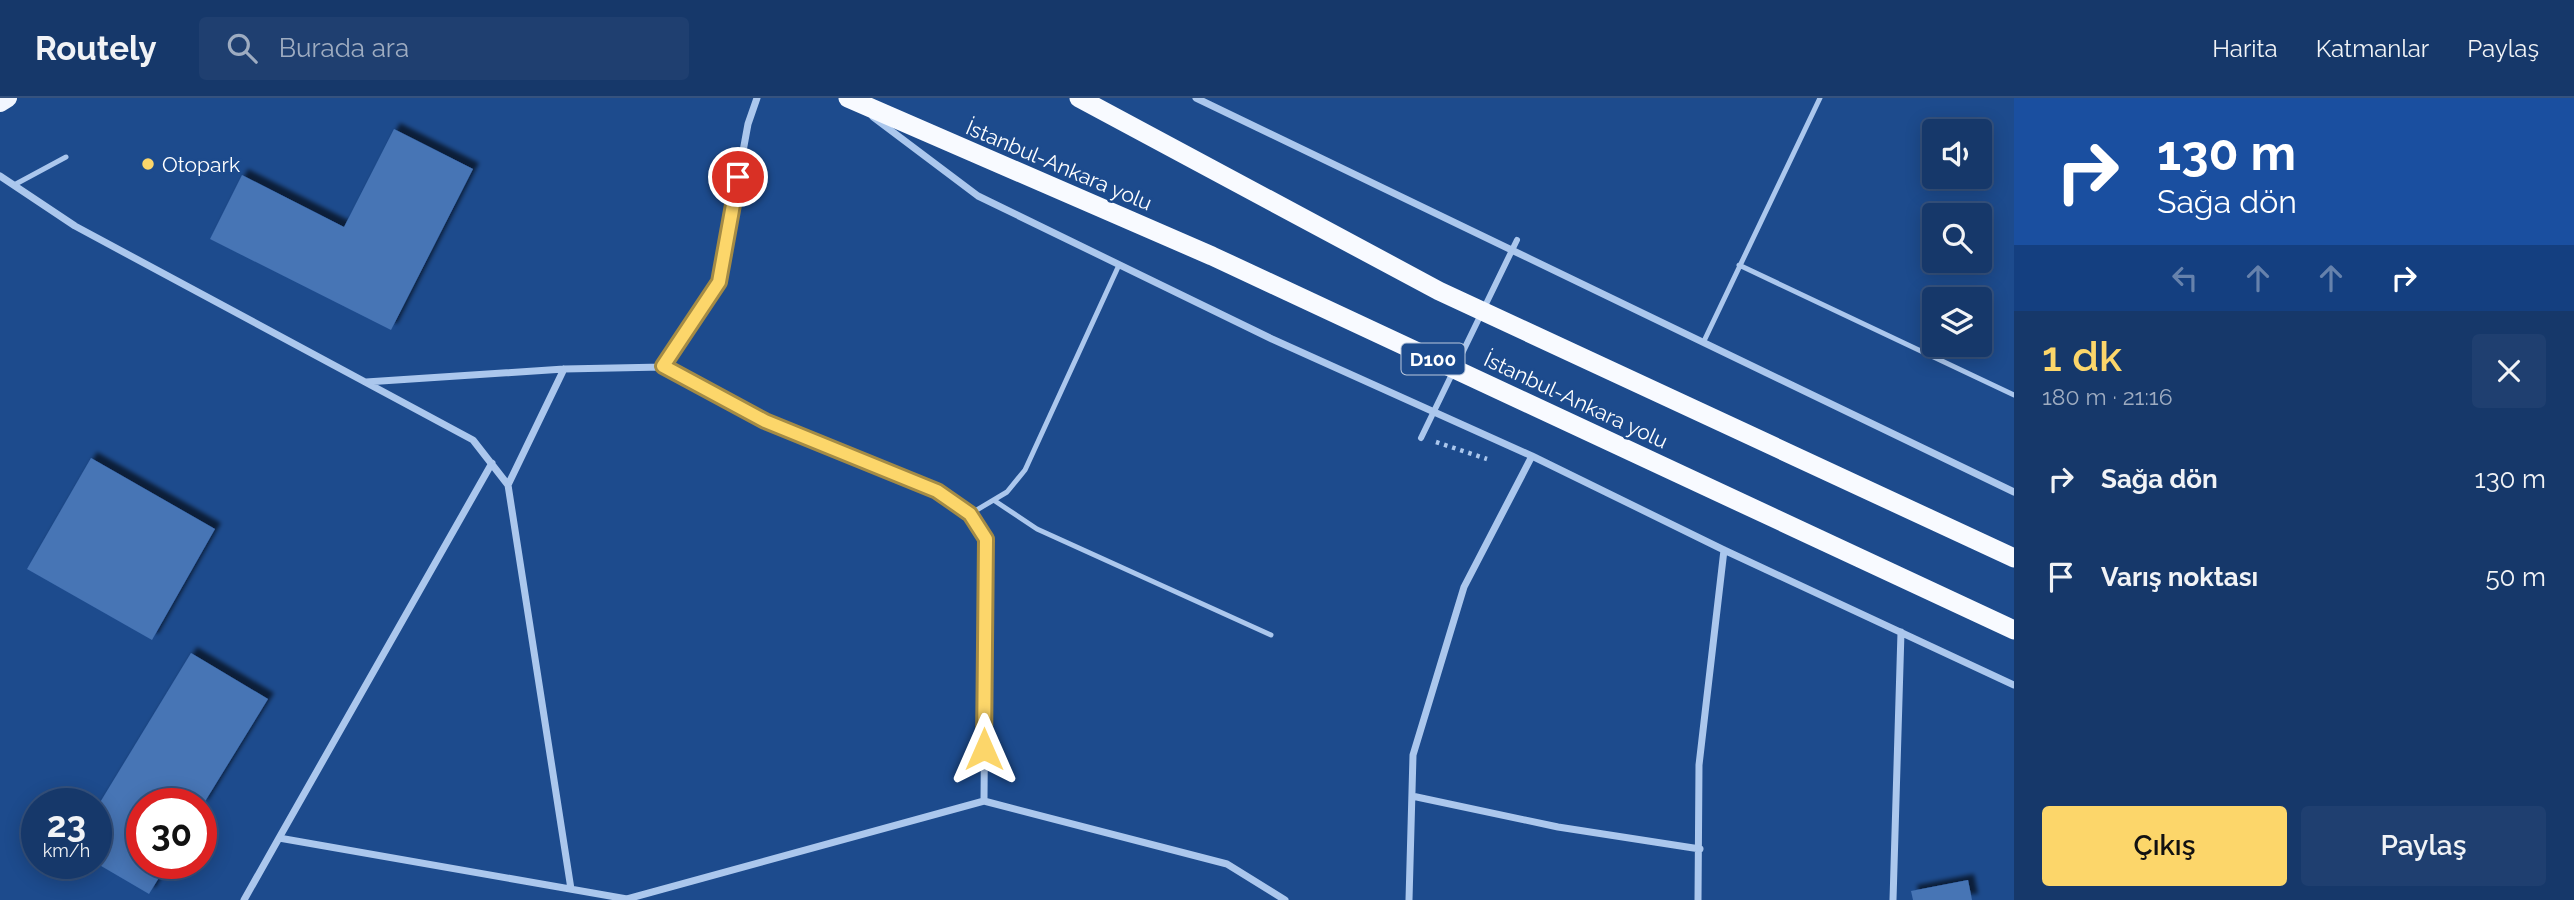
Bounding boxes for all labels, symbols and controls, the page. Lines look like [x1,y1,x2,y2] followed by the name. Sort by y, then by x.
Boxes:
[199,17,689,80] search box
[35,29,157,68] text: Routely
[223,29,261,67] icon: search
[279,33,409,63] text: Burada ara
[2212,34,2278,63] text: Harita
[2316,34,2429,63] text: Katmanlar
[2467,34,2539,63] text: Paylaş
[962,114,1156,216] street label: İstanbul-Ankara yolu
[1922,119,1992,357] map controls
[1922,119,1992,189] button: sound
[2157,124,2296,181] text: 130 m
[2042,126,2133,217] icon: right
[708,147,768,207] pin
[162,152,240,177] place label: Otopark
[140,156,156,172] marker: Otopark
[719,158,757,196] icon: arrive
[2157,183,2297,220] text: Sağa dön
[1922,203,1992,273] button: search
[2166,259,2204,297] icon: left
[2239,259,2277,297] icon: ahead
[2312,259,2350,297] icon: ahead
[2385,259,2423,297] icon: right
[1922,287,1992,357] button: layers
[2042,332,2122,381] text: 1 dk
[2472,334,2546,408] button: close
[1402,344,1464,374] road number: D100
[1480,346,1672,454] street label: İstanbul-Ankara yolu
[2042,383,2173,410] text: 180 m · 21:16
[2042,460,2080,498] icon: right
[2101,464,2218,494] text: Sağa dön
[2475,464,2546,494] text: 130 m
[2042,558,2080,596] icon: arrive
[2101,562,2258,592] text: Varış noktası
[2485,562,2546,592] text: 50 m
[947,712,1021,786] position arrow
[126,788,217,879] speed limit sign: 30
[47,804,86,845] text: 23
[2042,806,2287,886] button: Çıkış
[2301,806,2546,886] button: Paylaş
[43,840,90,861] text: km/h

